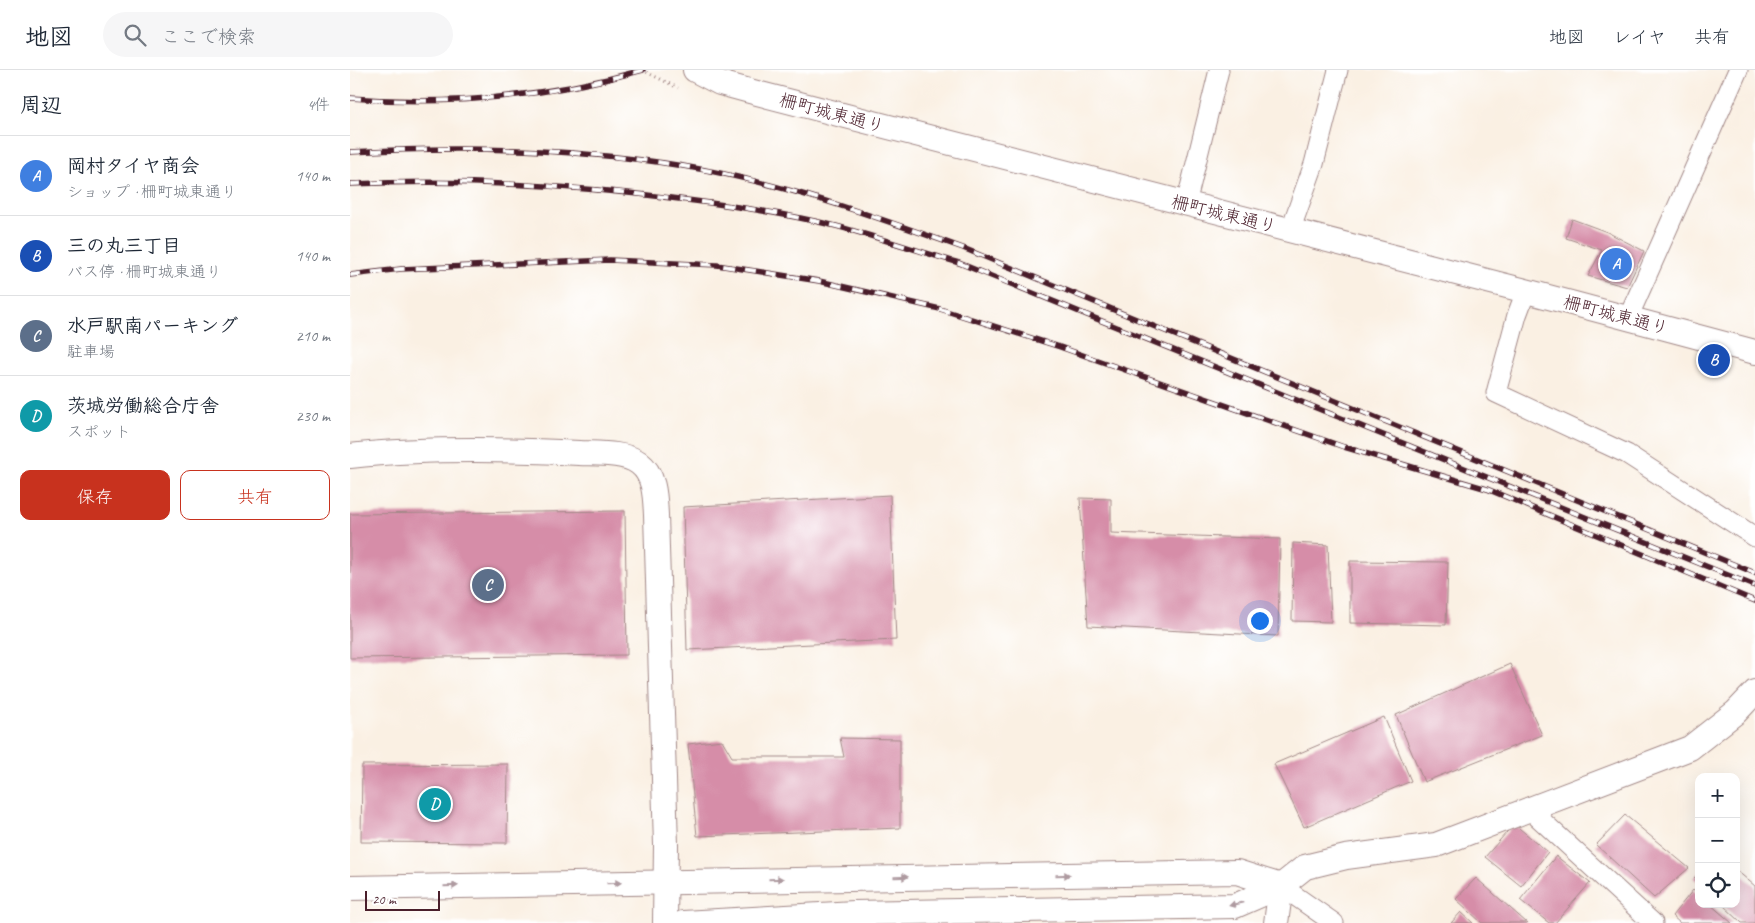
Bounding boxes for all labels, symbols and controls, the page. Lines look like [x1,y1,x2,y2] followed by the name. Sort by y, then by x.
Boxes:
[103,12,453,57] search box
[121,21,149,49] icon: search
[25,22,73,52] text: 地図
[161,25,256,49] text: ここで検索
[1549,26,1585,48] text: 地図
[1613,26,1666,48] text: レイヤ
[1694,26,1730,48] text: 共有
[777,88,887,138] street label: 柵町城東通り
[20,92,62,118] text: 周辺
[307,95,330,115] text: 4件
[67,154,199,178] text: 岡村タイヤ商会
[32,166,40,186] text: A
[296,166,330,186] text: 140 m
[67,182,237,202] text: ショップ · 柵町城東通り
[1169,190,1279,238] street label: 柵町城東通り
[67,234,181,258] text: 三の丸三丁目
[1600,245,1632,283] pin: A
[32,246,40,266] text: B
[296,246,330,266] text: 140 m
[67,262,222,282] text: バス停 · 柵町城東通り
[1561,290,1671,340] street label: 柵町城東通り
[67,314,238,338] text: 水戸駅南パーキング
[32,326,40,346] text: C
[296,326,330,346] text: 210 m
[1698,341,1730,379] pin: B
[67,342,115,362] text: 駐車場
[67,394,219,418] text: 茨城労働総合庁舎
[31,406,41,426] text: D
[296,406,330,426] text: 230 m
[67,422,131,442] text: スポット
[20,470,170,520] button: 保存
[180,470,330,520] button: 共有
[472,566,504,604] pin: C
[1247,608,1273,634] your location
[1695,773,1740,908] map controls
[1695,773,1740,818] button: +
[419,785,451,823] pin: D
[1695,818,1740,863] button: −
[1695,863,1740,908] button: locate
[1056,871,1072,879] one-way arrow
[893,873,909,881] one-way arrow
[768,875,784,883] one-way arrow
[606,879,622,887] one-way arrow
[443,882,459,890] one-way arrow
[365,888,440,911] scale bar
[372,891,396,908] text: 20 m
[1228,900,1243,908] one-way arrow

